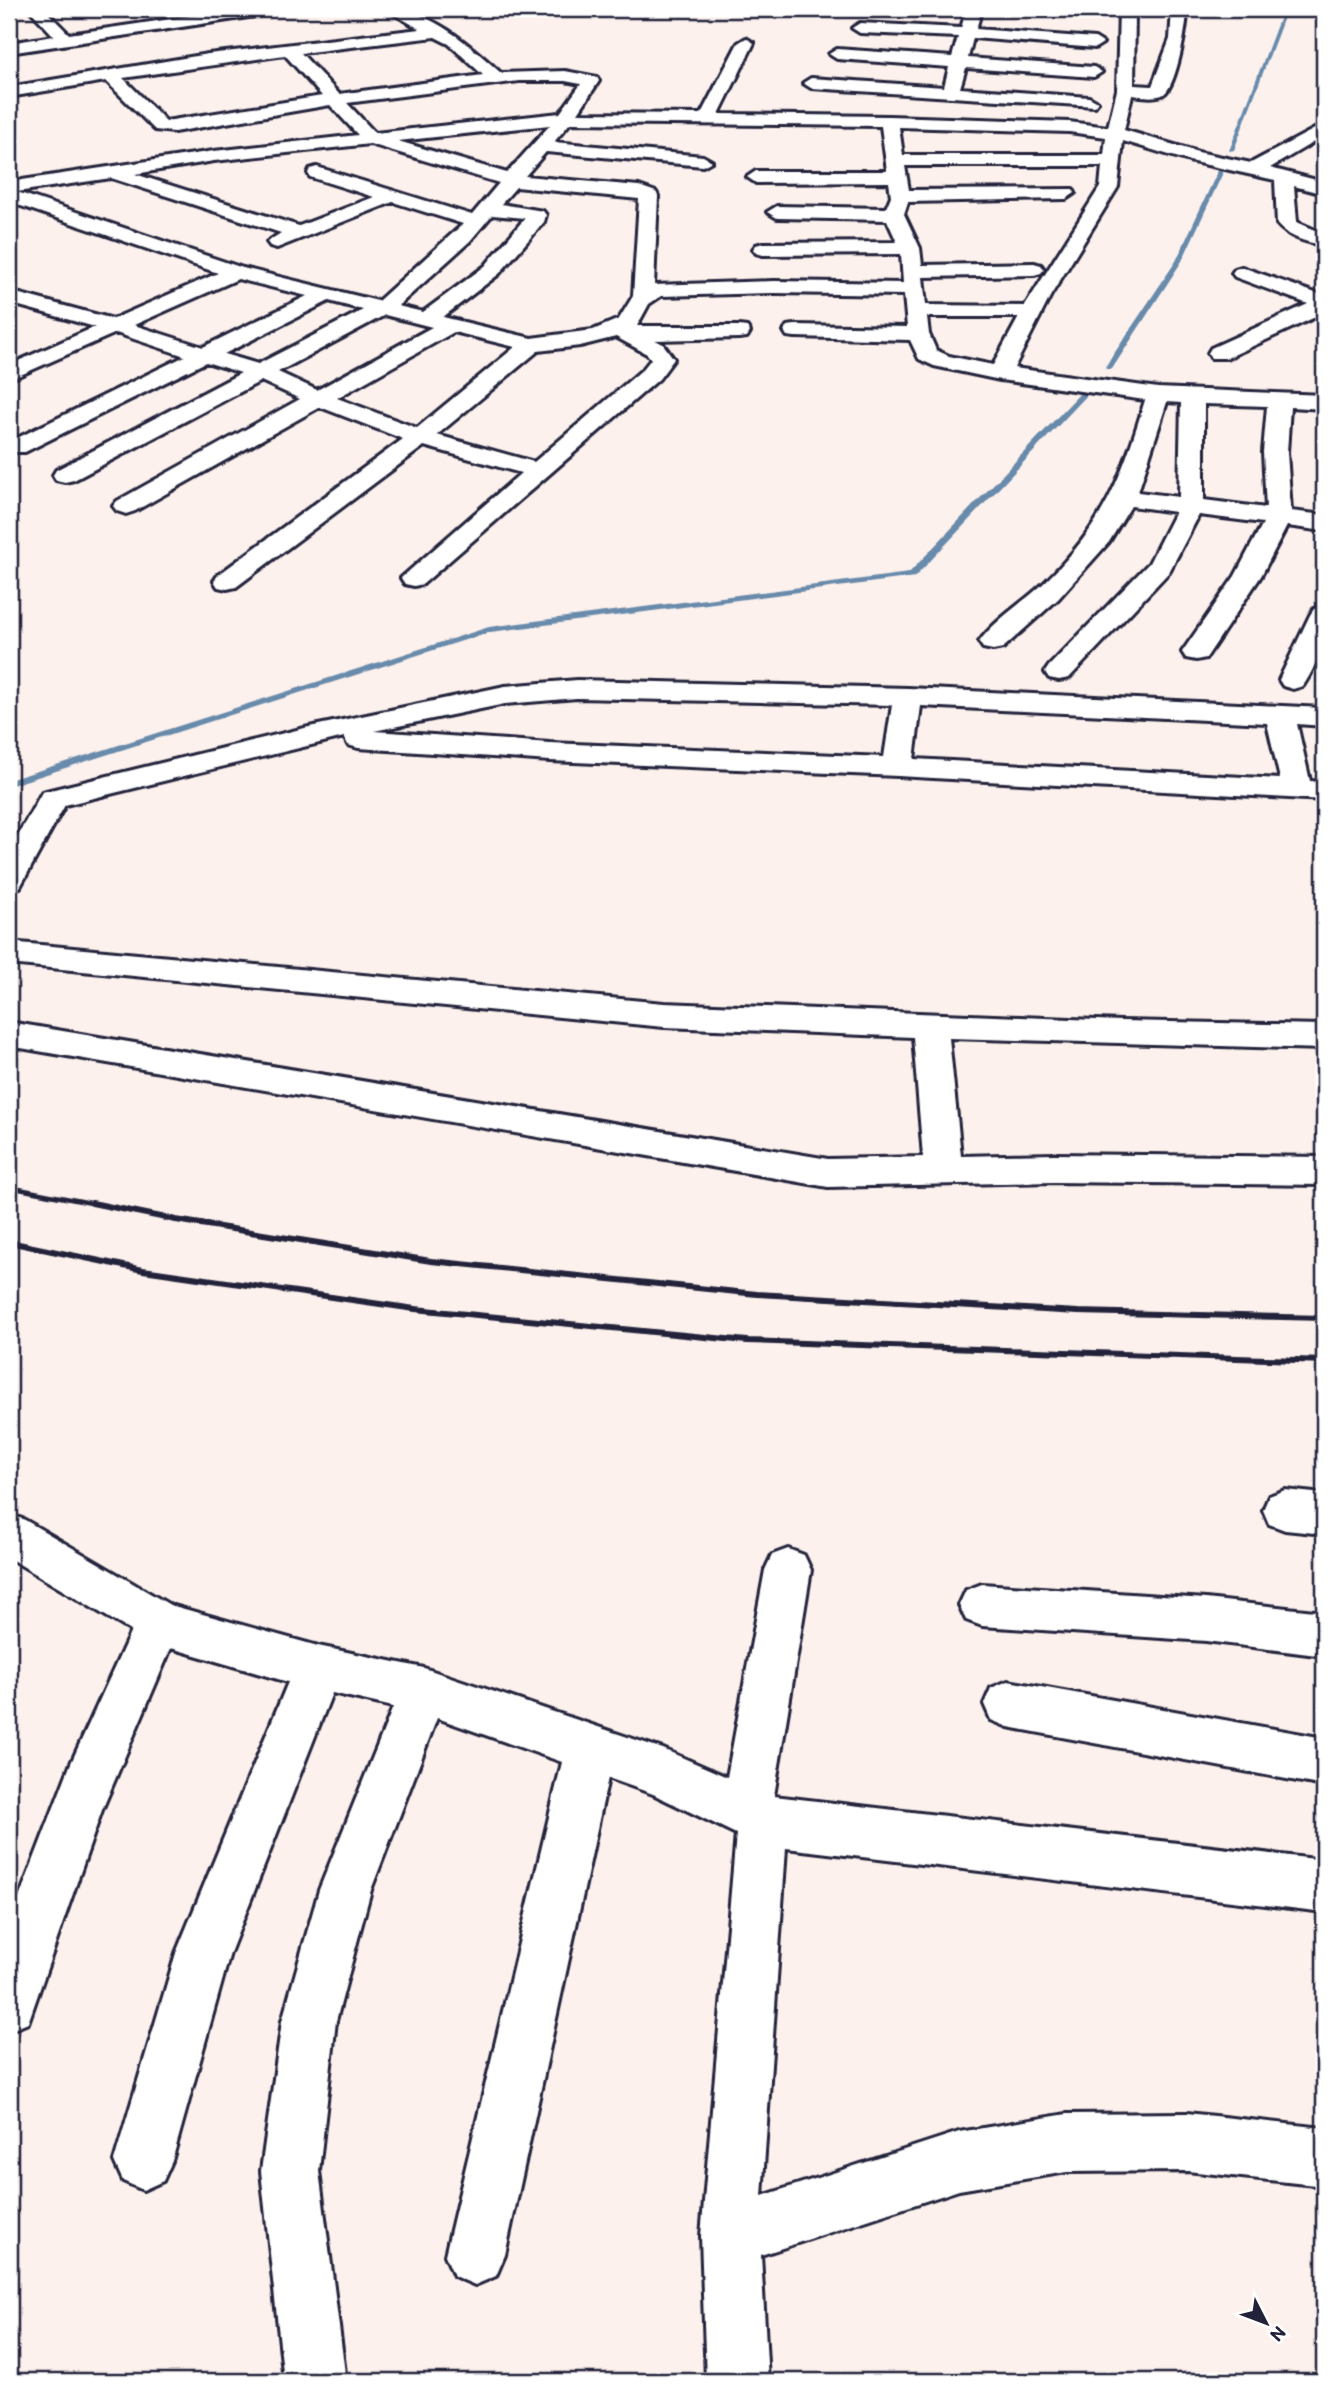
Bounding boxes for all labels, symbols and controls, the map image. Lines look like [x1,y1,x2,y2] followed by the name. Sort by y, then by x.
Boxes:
[1232,2288,1302,2358] north arrow
[1265,2322,1291,2347] text: N

